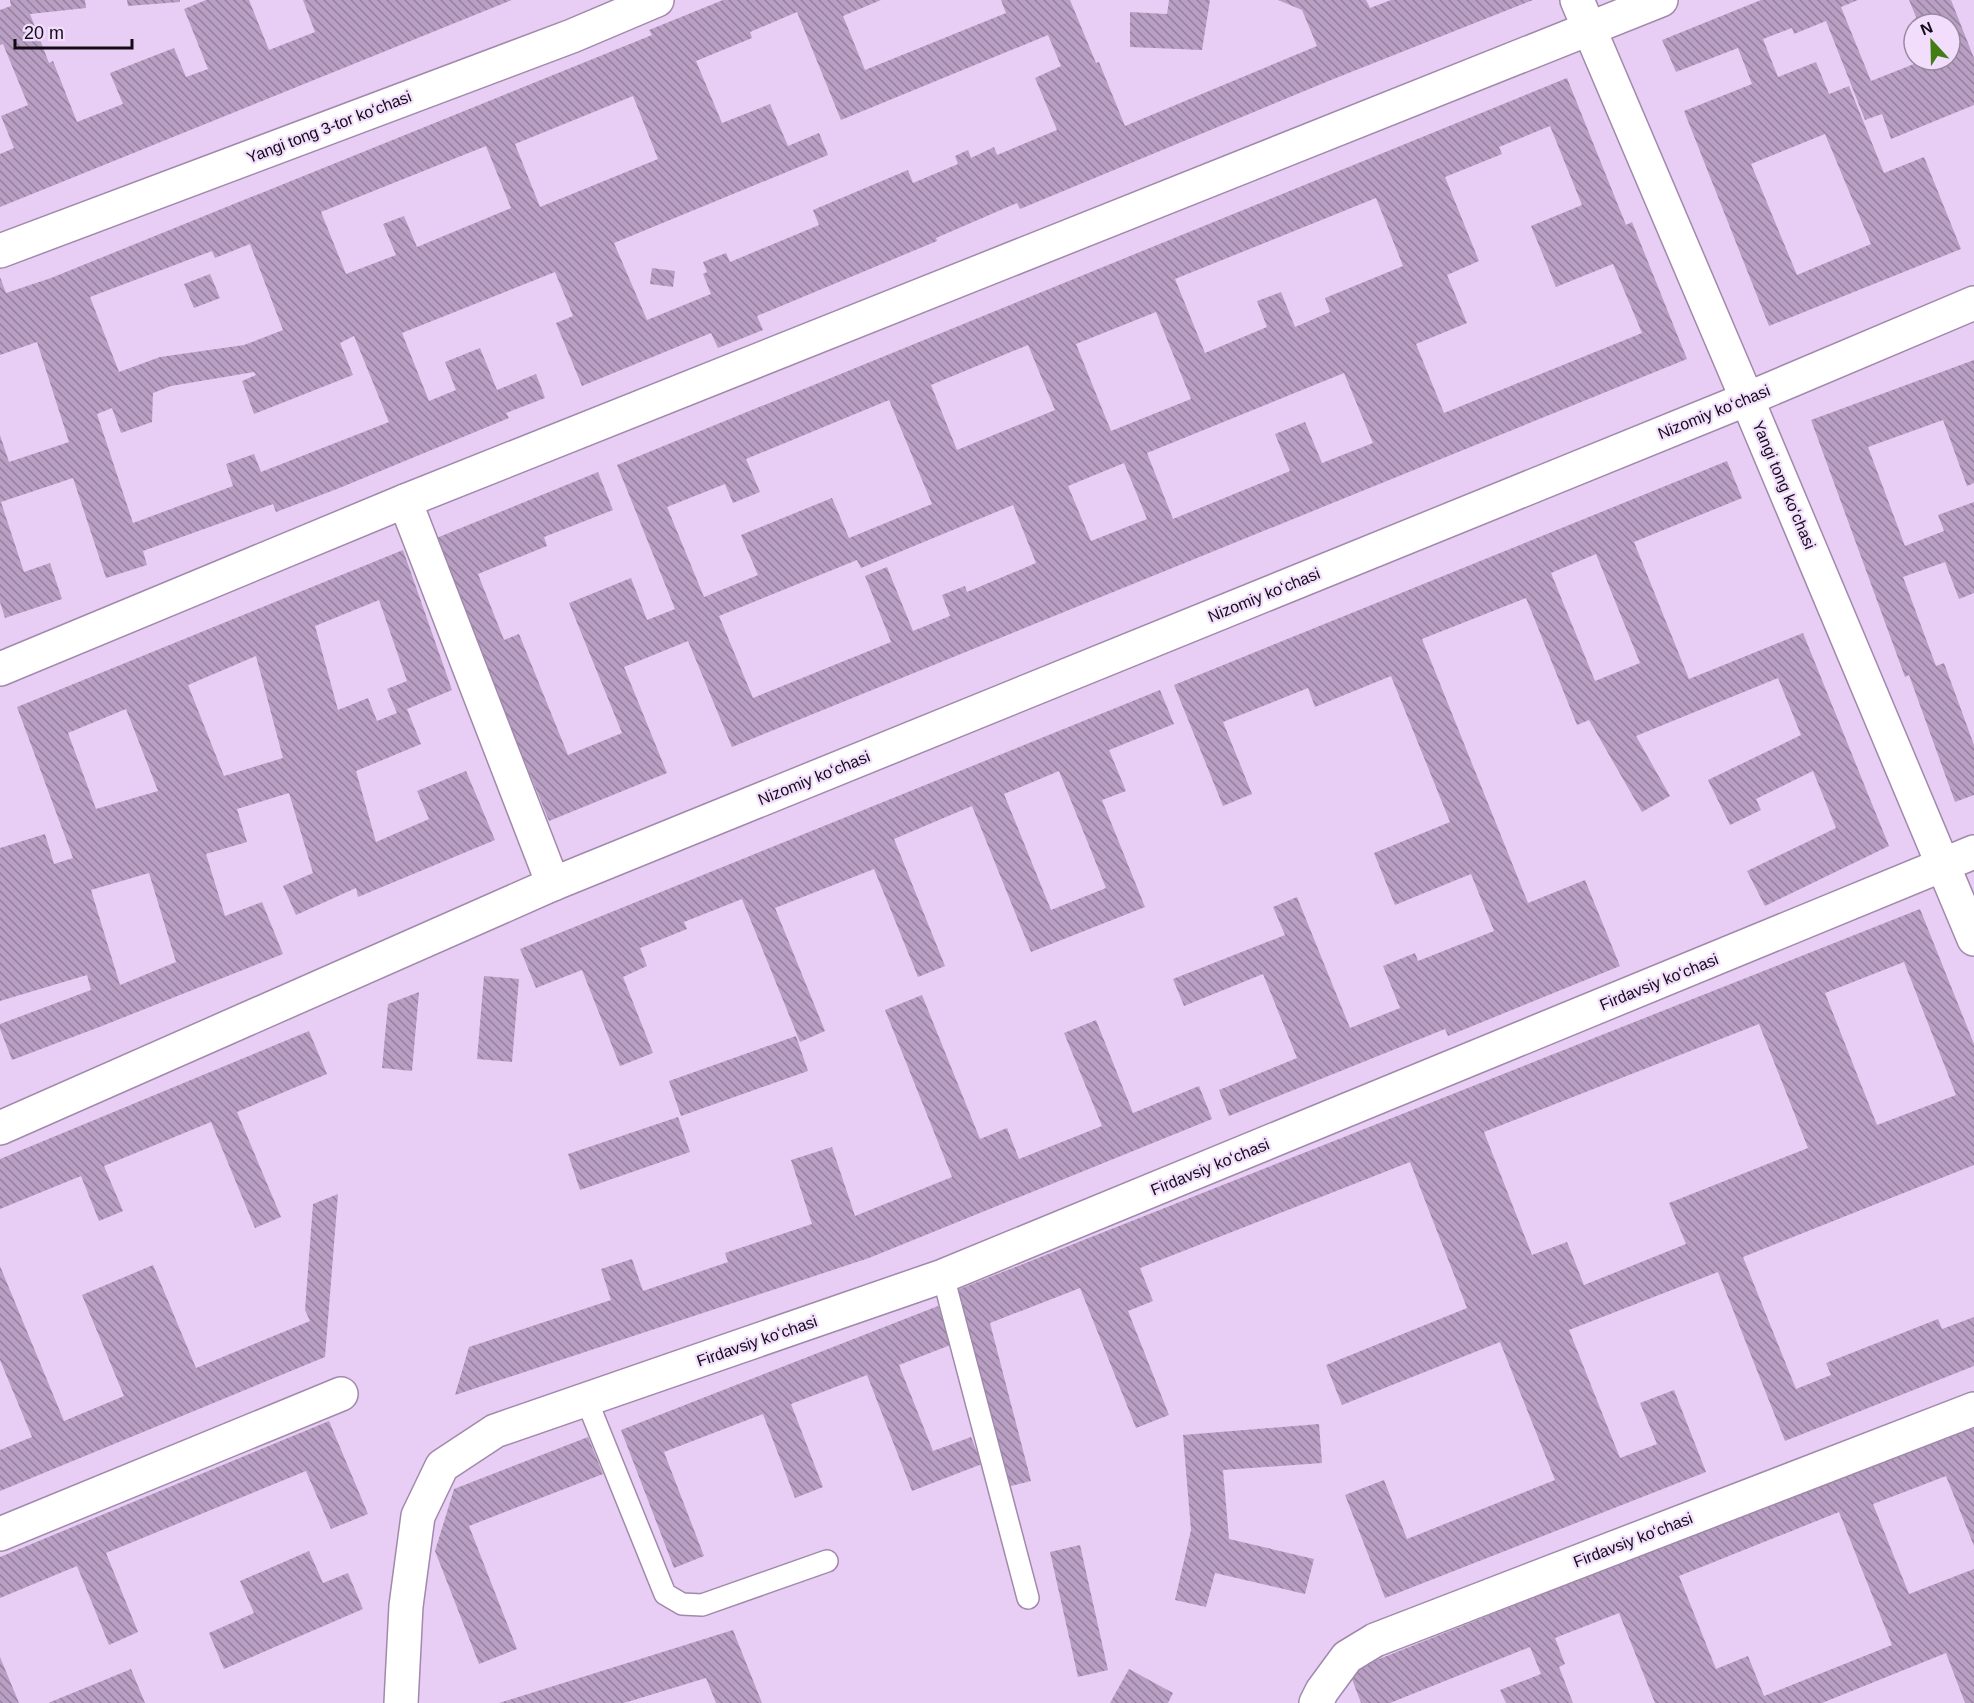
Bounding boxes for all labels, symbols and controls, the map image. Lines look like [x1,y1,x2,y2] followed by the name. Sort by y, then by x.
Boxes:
[15,12,132,50] scale bar
[1902,12,1962,72] north arrow
[1918,19,1935,39] text: N
[24,23,64,43] text: 20 m
[244,88,414,166] street label: Yangi tong 3-tor koʻchasi
[1656,382,1772,442] street label: Nizomiy koʻchasi
[1749,418,1819,552] street label: Yangi tong koʻchasi
[1206,565,1322,625] street label: Nizomiy koʻchasi
[756,748,872,808] street label: Nizomiy koʻchasi
[1597,950,1721,1014] street label: Firdavsiy koʻchasi
[1148,1135,1272,1199] street label: Firdavsiy koʻchasi
[695,1312,819,1370] street label: Firdavsiy koʻchasi
[1571,1509,1695,1571] street label: Firdavsiy koʻchasi

